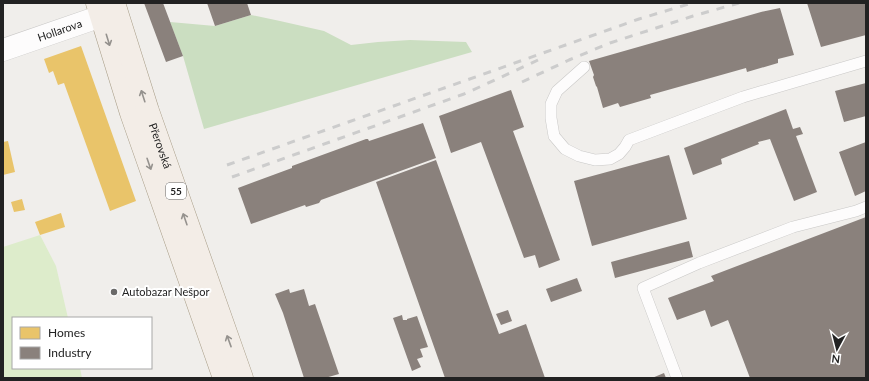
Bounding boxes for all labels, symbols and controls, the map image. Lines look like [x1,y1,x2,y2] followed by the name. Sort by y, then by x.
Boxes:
[36,16,83,44] street label: Hollarova
[105,34,112,47] one-way arrow
[139,89,146,102] one-way arrow
[147,121,175,170] street label: Přerovská
[145,157,153,169] one-way arrow
[166,183,186,199] road number: 55
[181,213,189,225] one-way arrow
[122,285,209,298] place label: Autobazar Nešpor
[109,287,119,297] marker: Autobazar Nešpor
[12,317,152,369] legend
[48,325,85,340] text: Homes
[817,329,857,369] north arrow
[224,336,232,348] one-way arrow
[48,345,92,360] text: Industry
[831,352,841,366] text: N

